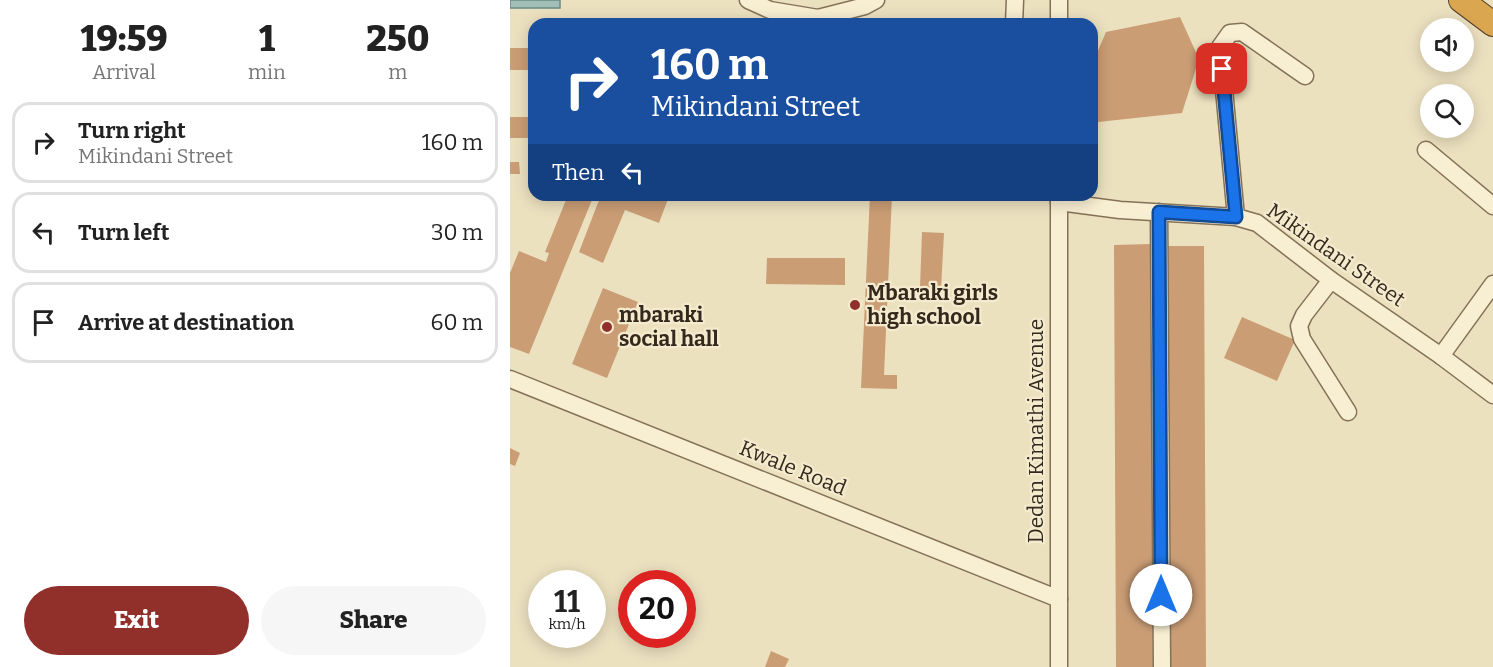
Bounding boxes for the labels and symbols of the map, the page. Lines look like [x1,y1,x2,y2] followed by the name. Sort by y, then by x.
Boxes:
[1196,43,1247,94] pin
[1262,198,1410,313] street label: Mikindani Street
[867,280,998,330] place label: Mbaraki girls high school
[848,298,862,312] marker: Mbaraki girls high school
[619,302,719,352] place label: mbaraki social hall
[1023,319,1049,543] street label: Dedan Kimathi Avenue
[600,320,614,334] marker: mbaraki social hall
[736,435,850,501] street label: Kwale Road
[1129,563,1193,627] position arrow
[618,570,696,648] speed limit sign: 20

